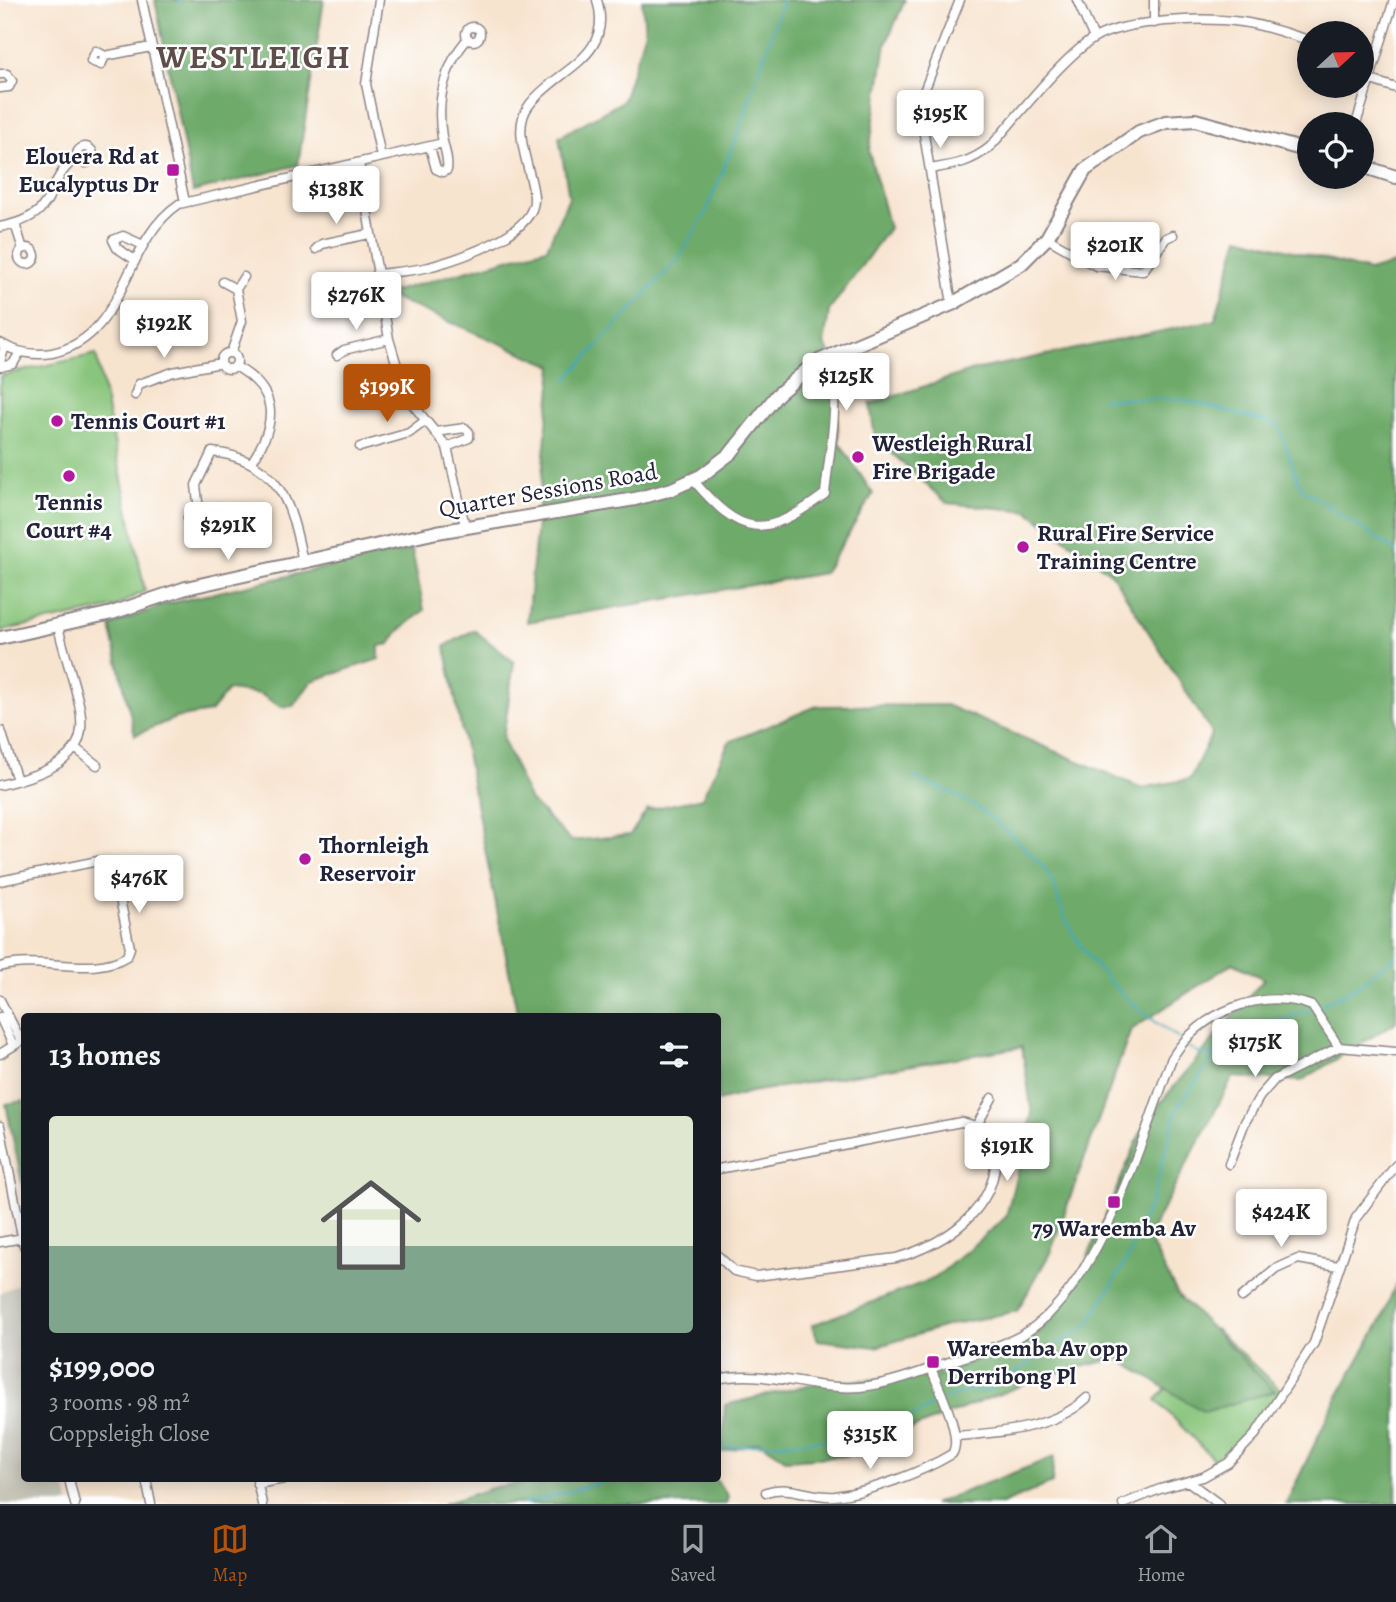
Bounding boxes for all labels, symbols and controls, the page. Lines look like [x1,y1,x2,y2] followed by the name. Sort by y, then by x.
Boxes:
[1297,21,1374,98] north arrow
[1297,21,1374,189] map controls
[155,35,352,79] district label: WESTLEIGH
[891,90,989,150] pin: $195K
[913,97,967,128] text: $195K
[1297,112,1374,189] button: locate
[18,140,159,200] place label: Elouera Rd at Eucalyptus Dr
[165,162,181,178] marker: Elouera Rd at Eucalyptus Dr
[287,166,385,226] pin: $138K
[309,173,364,204] text: $138K
[1066,222,1164,282] pin: $201K
[1087,229,1143,260] text: $201K
[307,272,405,332] pin: $276K
[327,279,385,310] text: $276K
[115,300,213,360] pin: $192K
[136,307,192,338] text: $192K
[797,354,895,413] pin: $125K
[819,360,874,391] text: $125K
[338,364,436,424] pin: $199K
[359,371,415,402] text: $199K
[71,405,226,437] place label: Tennis Court #1
[49,413,65,429] marker: Tennis Court #1
[871,427,1032,487] place label: Westleigh Rural Fire Brigade
[850,449,866,465] marker: Westleigh Rural Fire Brigade
[436,455,660,525] street label: Quarter Sessions Road
[61,468,77,484] marker: Tennis Court #4
[26,486,112,546] place label: Tennis Court #4
[179,503,277,562] pin: $291K
[200,509,256,540] text: $291K
[1037,517,1214,577] place label: Rural Fire Service Training Centre
[1015,539,1031,555] marker: Rural Fire Service Training Centre
[319,829,429,889] place label: Thornleigh Reservoir
[297,851,313,867] marker: Thornleigh Reservoir
[90,856,188,915] pin: $476K
[110,862,168,893] text: $476K
[1206,1020,1304,1079] pin: $175K
[1228,1026,1282,1057] text: $175K
[49,1035,161,1075] text: 13 homes
[655,1036,693,1074] icon: filters
[958,1124,1056,1183] pin: $191K
[981,1130,1033,1161] text: $191K
[308,1162,434,1288] icon: home
[1232,1190,1330,1249] pin: $424K
[1106,1194,1122,1210] marker: 79 Wareemba Av
[1252,1196,1310,1227] text: $424K
[1032,1212,1197,1244] place label: 79 Wareemba Av
[946,1332,1128,1392] place label: Wareemba Av opp Derribong Pl
[49,1347,155,1387] text: $199,000
[925,1354,941,1370] marker: Wareemba Av opp Derribong Pl
[49,1387,190,1418] text: 3 rooms · 98 m²
[821,1412,919,1471] pin: $315K
[49,1418,210,1449] text: Coppsleigh Close
[843,1418,897,1449] text: $315K
[211,1520,249,1588] tab: Map
[671,1520,716,1588] tab: Saved
[1137,1520,1185,1588] tab: Home

